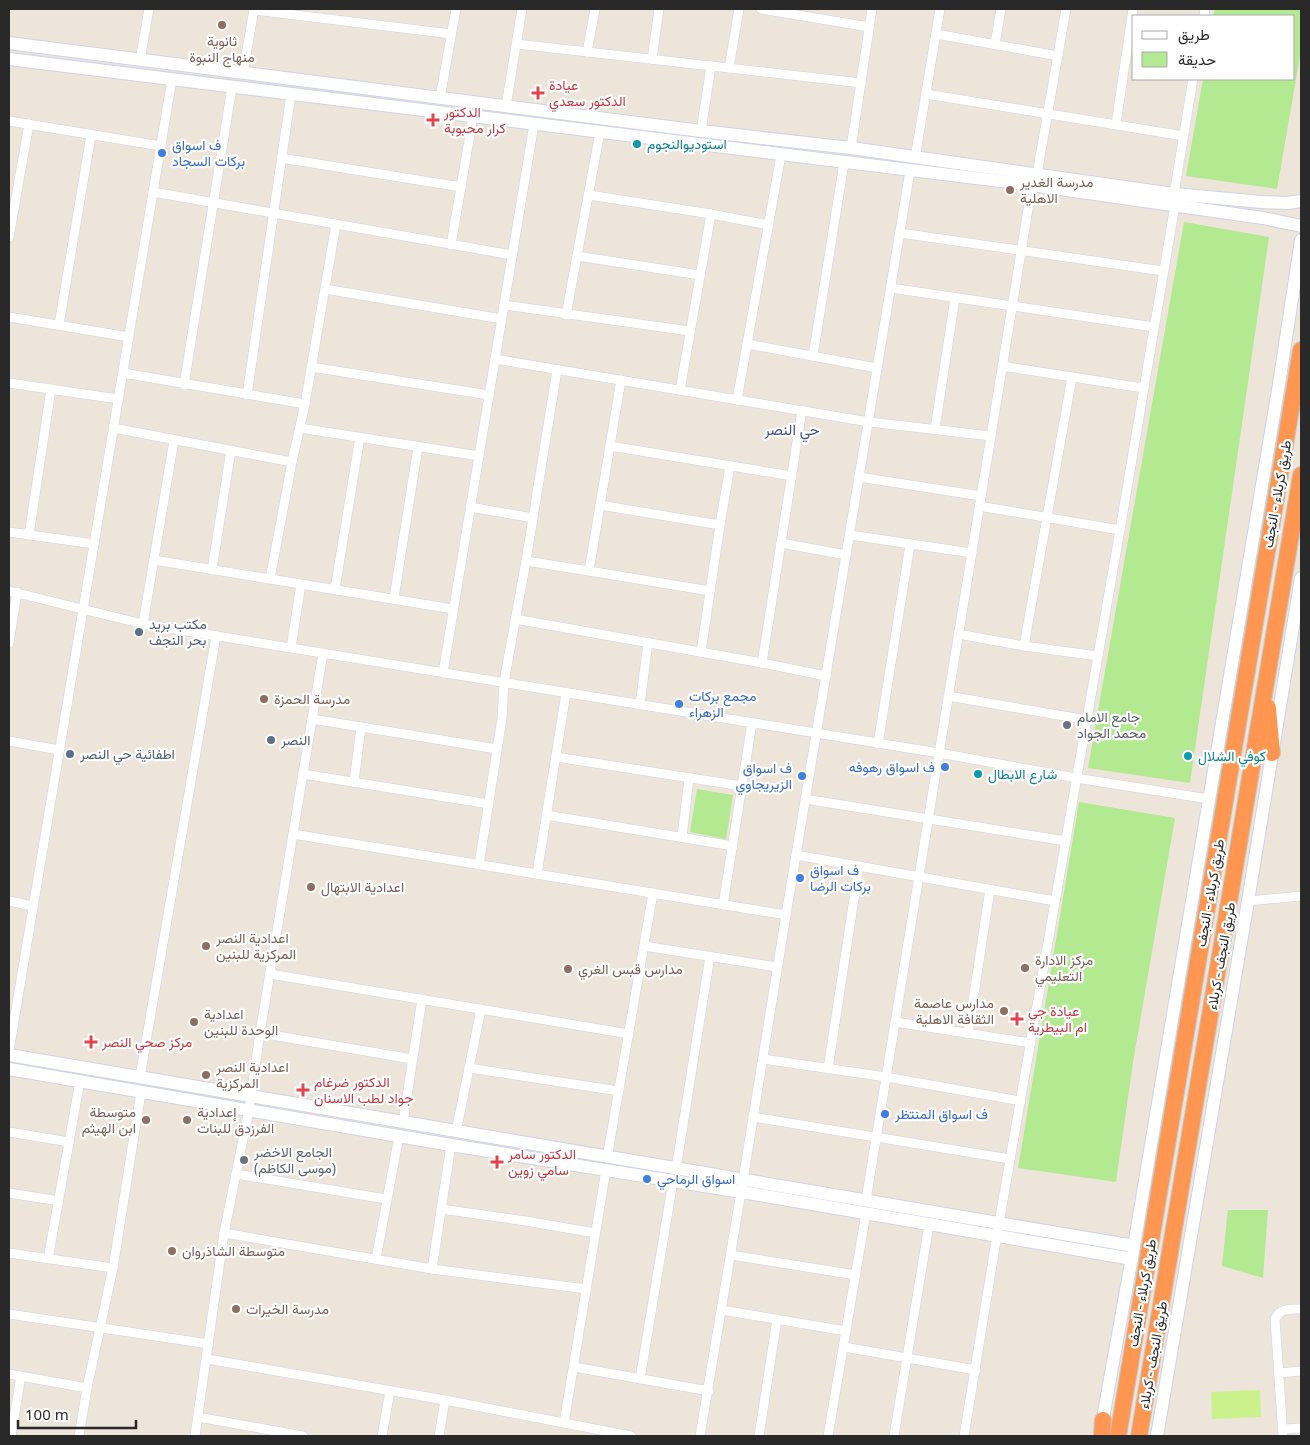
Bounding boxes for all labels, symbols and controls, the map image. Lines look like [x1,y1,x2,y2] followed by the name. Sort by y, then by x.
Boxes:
[1132,15,1295,80] legend
[216,19,228,31] marker: ثانوية منهاج النبوة
[1178,24,1210,45] text: طريق
[189,31,255,68] place label: ثانوية منهاج النبوة
[1178,49,1216,69] text: حديقة
[549,75,626,113] place label: عيادة الدكتور سعدي
[531,86,545,100] marker: عيادة الدكتور سعدي
[443,102,506,137] place label: الدكتور كرار محبوبة
[426,113,440,127] marker: الدكتور كرار محبوبة
[647,134,727,153] place label: استوديوالنجوم
[172,135,245,170] place label: ف اسواق بركات السجاد
[631,138,643,150] marker: استوديوالنجوم
[156,147,168,159] marker: ف اسواق بركات السجاد
[1019,172,1094,207] place label: مدرسة الغدير الاهلية
[1004,184,1016,196] marker: مدرسة الغدير الاهلية
[763,419,820,443] district label: حي النصر
[1258,439,1295,549] street label: طريق کربلاء - النجف
[149,614,207,649] place label: مكتب بريد بحر النجف
[133,626,145,638] marker: مكتب بريد بحر النجف
[689,686,756,721] place label: مجمع بركات الزهراء
[274,689,350,708] place label: مدرسة الحمزة
[258,693,270,705] marker: مدرسة الحمزة
[673,698,685,710] marker: مجمع بركات الزهراء
[1077,707,1146,742] place label: جامع الامام محمد الجواد
[1061,719,1073,731] marker: جامع الامام محمد الجواد
[280,730,310,749] place label: النصر
[265,734,277,746] marker: النصر
[79,744,175,766] place label: اطفائية حي النصر
[1198,746,1266,768] place label: كوفي الشلال
[64,748,76,760] marker: اطفائية حي النصر
[1182,750,1194,762] marker: كوفي الشلال
[849,757,935,776] place label: ف اسواق رهوفه
[735,758,792,796] place label: ف اسواق الزيريجاوي
[939,761,951,773] marker: ف اسواق رهوفه
[988,764,1057,785] place label: شارع الابطال
[972,768,984,780] marker: شارع الابطال
[796,770,808,782] marker: ف اسواق الزيريجاوي
[1191,838,1228,948] street label: طريق کربلاء - النجف
[810,860,871,895] place label: ف اسواق بركات الرضا
[794,872,806,884] marker: ف اسواق بركات الرضا
[321,877,404,897] place label: اعدادية الابتهال
[305,881,317,893] marker: اعدادية الابتهال
[1202,901,1239,1011] street label: طريق النجف - کربلاء
[215,928,296,963] place label: اعدادية النصر المركزية للبنين
[200,940,212,952] marker: اعدادية النصر المركزية للبنين
[1035,950,1093,988] place label: مركز الادارة التعليمي
[578,959,683,981] place label: مدارس قبس الغري
[1019,962,1031,974] marker: مركز الادارة التعليمي
[562,963,574,975] marker: مدارس قبس الغري
[914,993,994,1028] place label: مدارس عاصمة الثقافة الاهلية
[1028,1001,1087,1036] place label: عيادة جي ام البيطرية
[204,1004,278,1039] place label: اعدادية الوحدة للبنين
[998,1005,1010,1017] marker: مدارس عاصمة الثقافة الاهلية
[1010,1012,1024,1026] marker: عيادة جي ام البيطرية
[188,1016,200,1028] marker: اعدادية الوحدة للبنين
[101,1032,192,1054] place label: مركز صحي النصر
[84,1035,98,1049] marker: مركز صحي النصر
[215,1057,289,1092] place label: اعدادية النصر المركزية
[200,1069,212,1081] marker: اعدادية النصر المركزية
[314,1072,413,1107] place label: الدكتور ضرغام جواد لطب الاسنان
[296,1083,310,1097] marker: الدكتور ضرغام جواد لطب الاسنان
[82,1102,136,1137] place label: متوسطة ابن الهيثم
[197,1102,274,1137] place label: إعدادية الفرزدق للبنات
[894,1104,988,1123] place label: ف اسواق المنتظر
[879,1108,891,1120] marker: ف اسواق المنتظر
[140,1114,152,1126] marker: متوسطة ابن الهيثم
[181,1114,193,1126] marker: إعدادية الفرزدق للبنات
[253,1142,336,1177] place label: الجامع الاخضر (موسى الكاظم)
[507,1144,576,1182] place label: الدكتور سامر سامي زوين
[238,1154,250,1166] marker: الجامع الاخضر (موسى الكاظم)
[490,1155,504,1169] marker: الدكتور سامر سامي زوين
[657,1169,735,1191] place label: اسواق الرماحي
[641,1173,653,1185] marker: اسواق الرماحي
[1123,1238,1160,1348] street label: طريق کربلاء - النجف
[182,1241,285,1260] place label: متوسطة الشاذروان
[166,1245,178,1257] marker: متوسطة الشاذروان
[246,1299,329,1318] place label: مدرسة الخيرات
[1134,1300,1171,1410] street label: طريق النجف - کربلاء
[230,1303,242,1315] marker: مدرسة الخيرات
[18,1398,135,1430] scale bar
[25,1404,69,1424] text: 100 m

